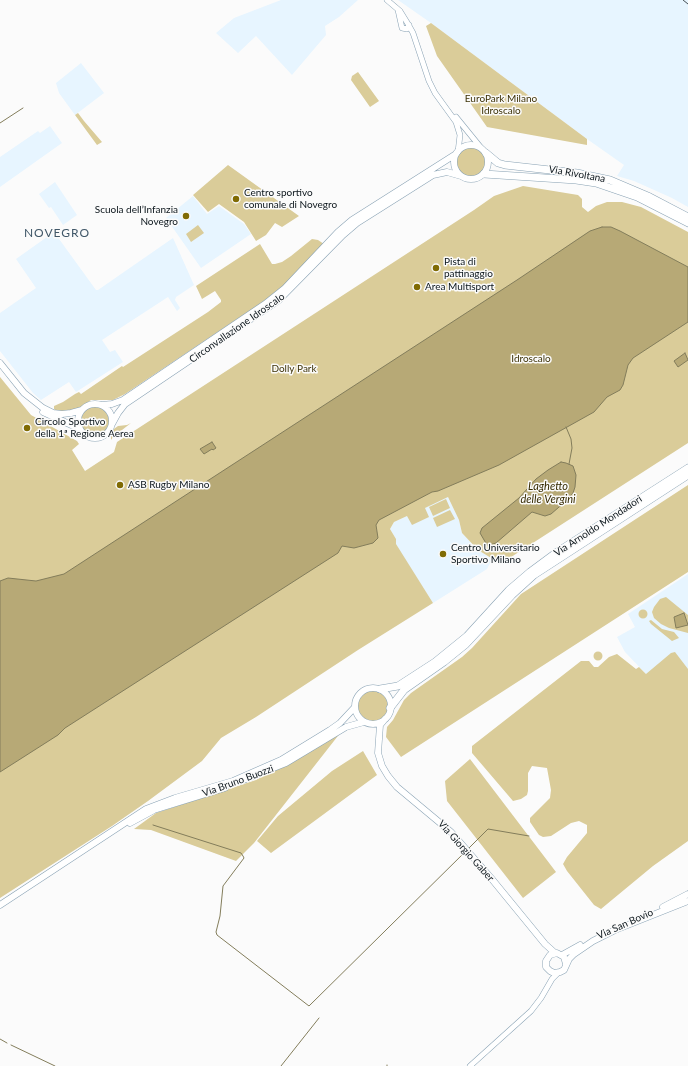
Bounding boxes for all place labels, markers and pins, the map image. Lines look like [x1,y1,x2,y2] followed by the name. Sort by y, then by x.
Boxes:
[244,187,337,210] place label: Centro sportivo comunale di Novegro
[231,194,241,204] marker: Centro sportivo comunale di Novegro
[95,204,178,228] place label: Scuola dell’Infanzia Novegro
[181,211,191,221] marker: Scuola dell’Infanzia Novegro
[444,256,493,280] place label: Pista di pattinaggio
[431,263,441,273] marker: Pista di pattinaggio
[425,281,494,293] place label: Area Multisport
[412,282,422,292] marker: Area Multisport
[35,416,134,440] place label: Circolo Sportivo della 1ª Regione Aerea
[22,423,32,433] marker: Circolo Sportivo della 1ª Regione Aerea
[128,479,209,491] place label: ASB Rugby Milano
[115,480,125,490] marker: ASB Rugby Milano
[451,542,540,566] place label: Centro Universitario Sportivo Milano
[438,549,448,559] marker: Centro Universitario Sportivo Milano

